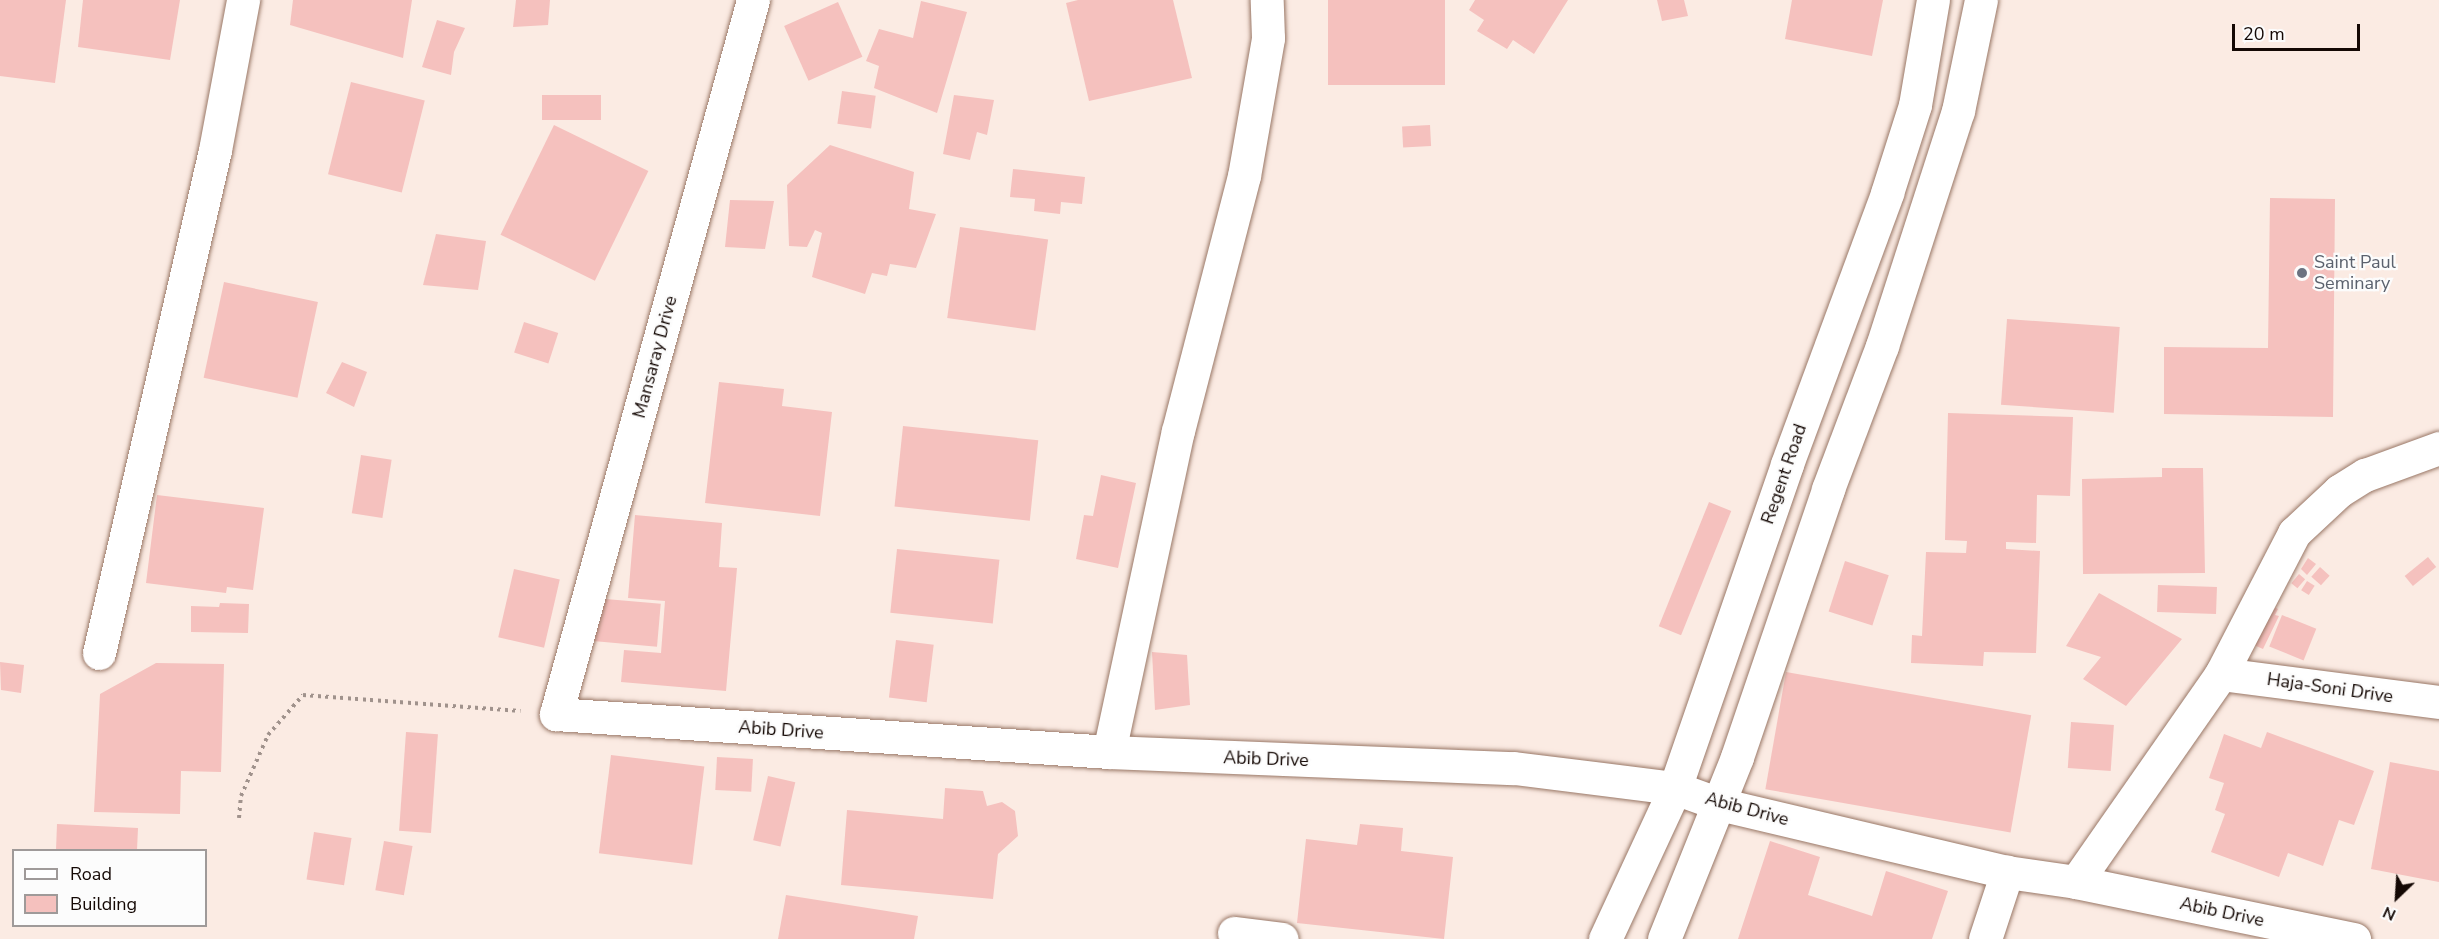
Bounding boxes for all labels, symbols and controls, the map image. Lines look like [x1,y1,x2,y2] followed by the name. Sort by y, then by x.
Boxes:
[2235,12,2362,50] scale bar
[2243,22,2285,46] text: 20 m
[2314,252,2396,294] place label: Saint Paul Seminary
[2295,266,2309,280] marker: Saint Paul Seminary
[628,293,682,421] street label: Mansaray Drive
[1757,421,1811,527] street label: Regent Road
[2266,668,2394,708] street label: Haja-Soni Drive
[738,716,824,744] street label: Abib Drive
[1223,747,1309,771] street label: Abib Drive
[1703,787,1791,831] street label: Abib Drive
[12,849,207,927] legend
[70,862,112,886] text: Road
[2367,867,2427,927] north arrow
[70,892,137,916] text: Building
[2178,893,2266,931] street label: Abib Drive
[2379,901,2399,926] text: N

